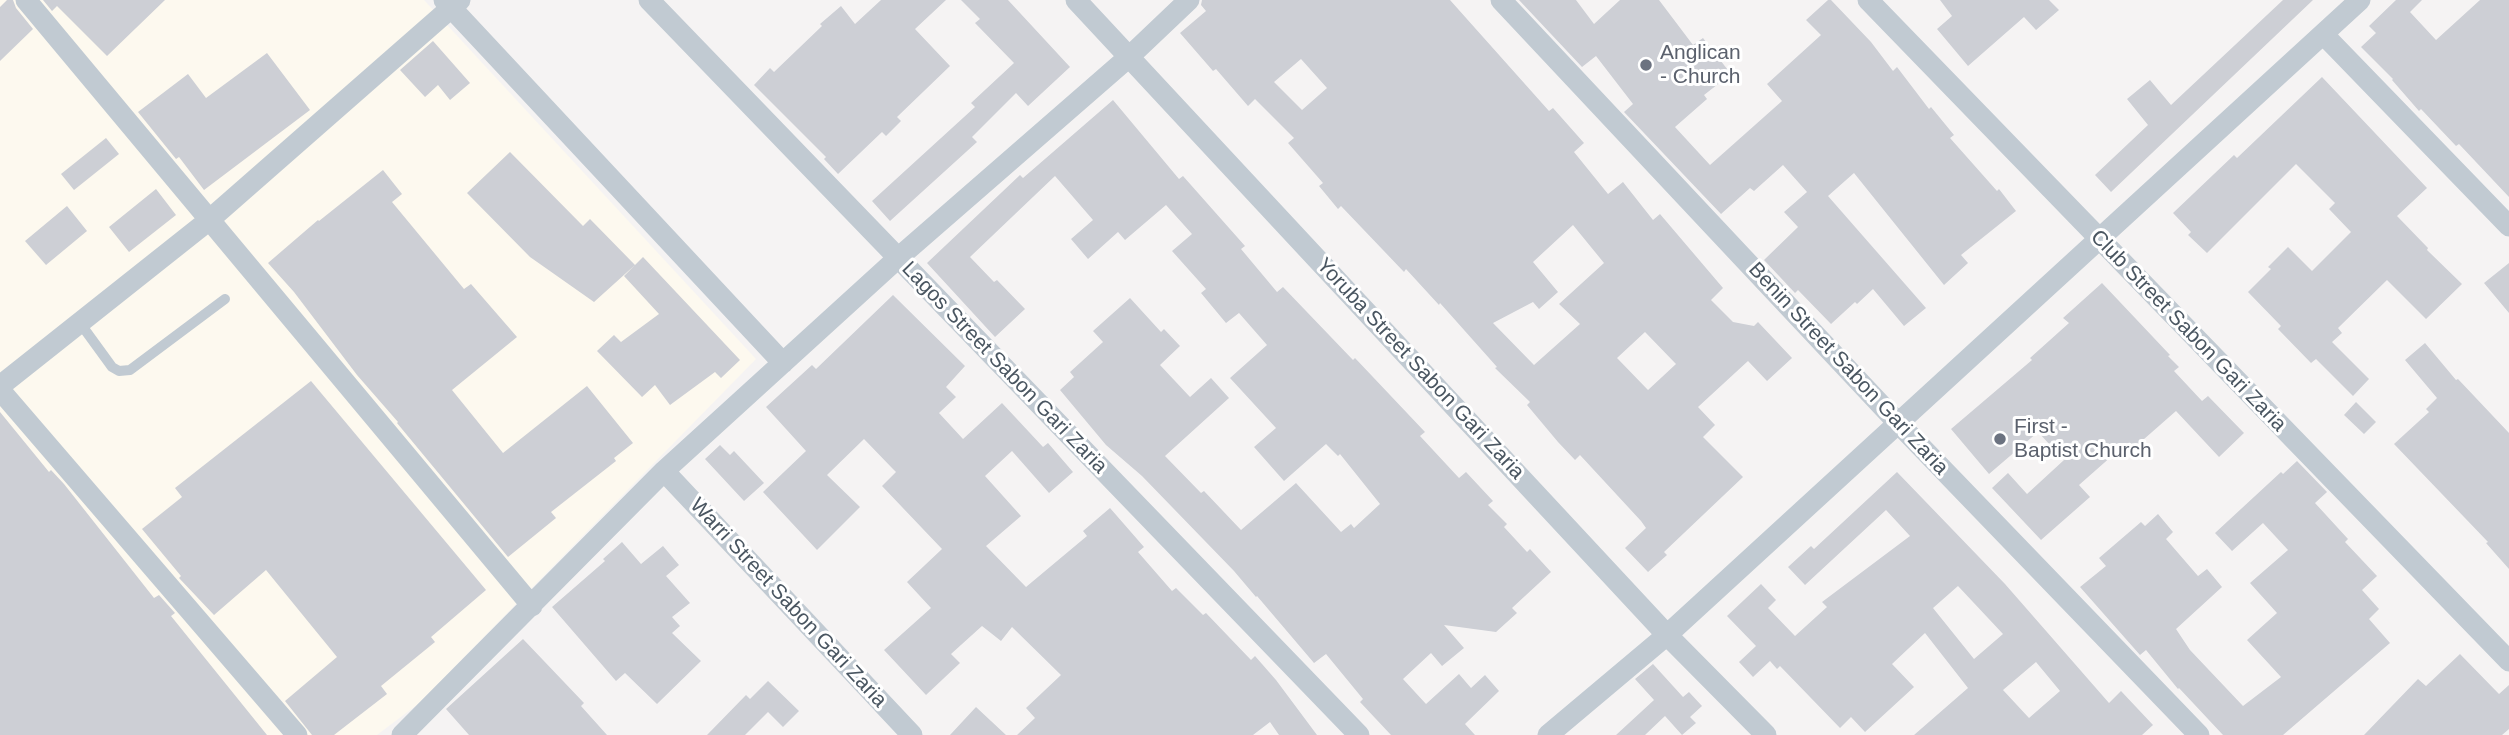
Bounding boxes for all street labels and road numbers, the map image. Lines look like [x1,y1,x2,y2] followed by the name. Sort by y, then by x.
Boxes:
[2085,225,2291,437] street label: Club Street Sabon Gari Zaria
[1311,253,1529,485] street label: Yoruba Street Sabon Gari Zaria
[896,257,1112,479] street label: Lagos Street Sabon Gari Zaria
[1743,258,1953,480] street label: Benin Street Sabon Gari Zaria
[684,493,892,713] street label: Warri Street Sabon Gari Zaria

